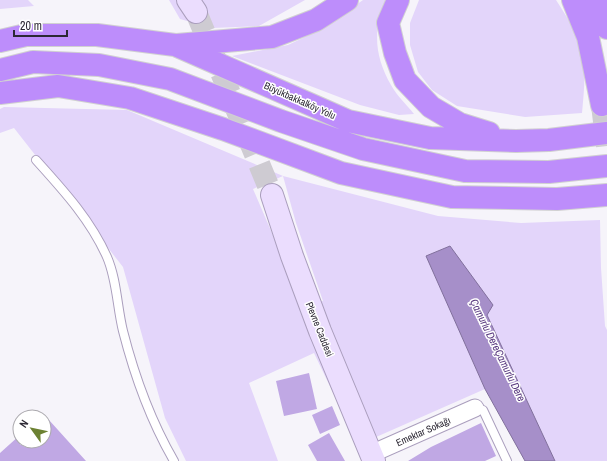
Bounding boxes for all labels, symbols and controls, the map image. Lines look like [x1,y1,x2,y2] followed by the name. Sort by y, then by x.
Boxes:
[14,12,67,38] scale bar
[20,18,42,34] text: 20 m
[262,79,338,122] street label: Büyükbakkalköy Yolu
[467,296,529,404] water label: Çamurlu DereÇamurlu Dere
[303,300,336,358] street label: Plevne Caddesi
[12,409,52,449] north arrow
[394,414,452,449] street label: Emektar Sokağı
[16,417,31,430] text: N

